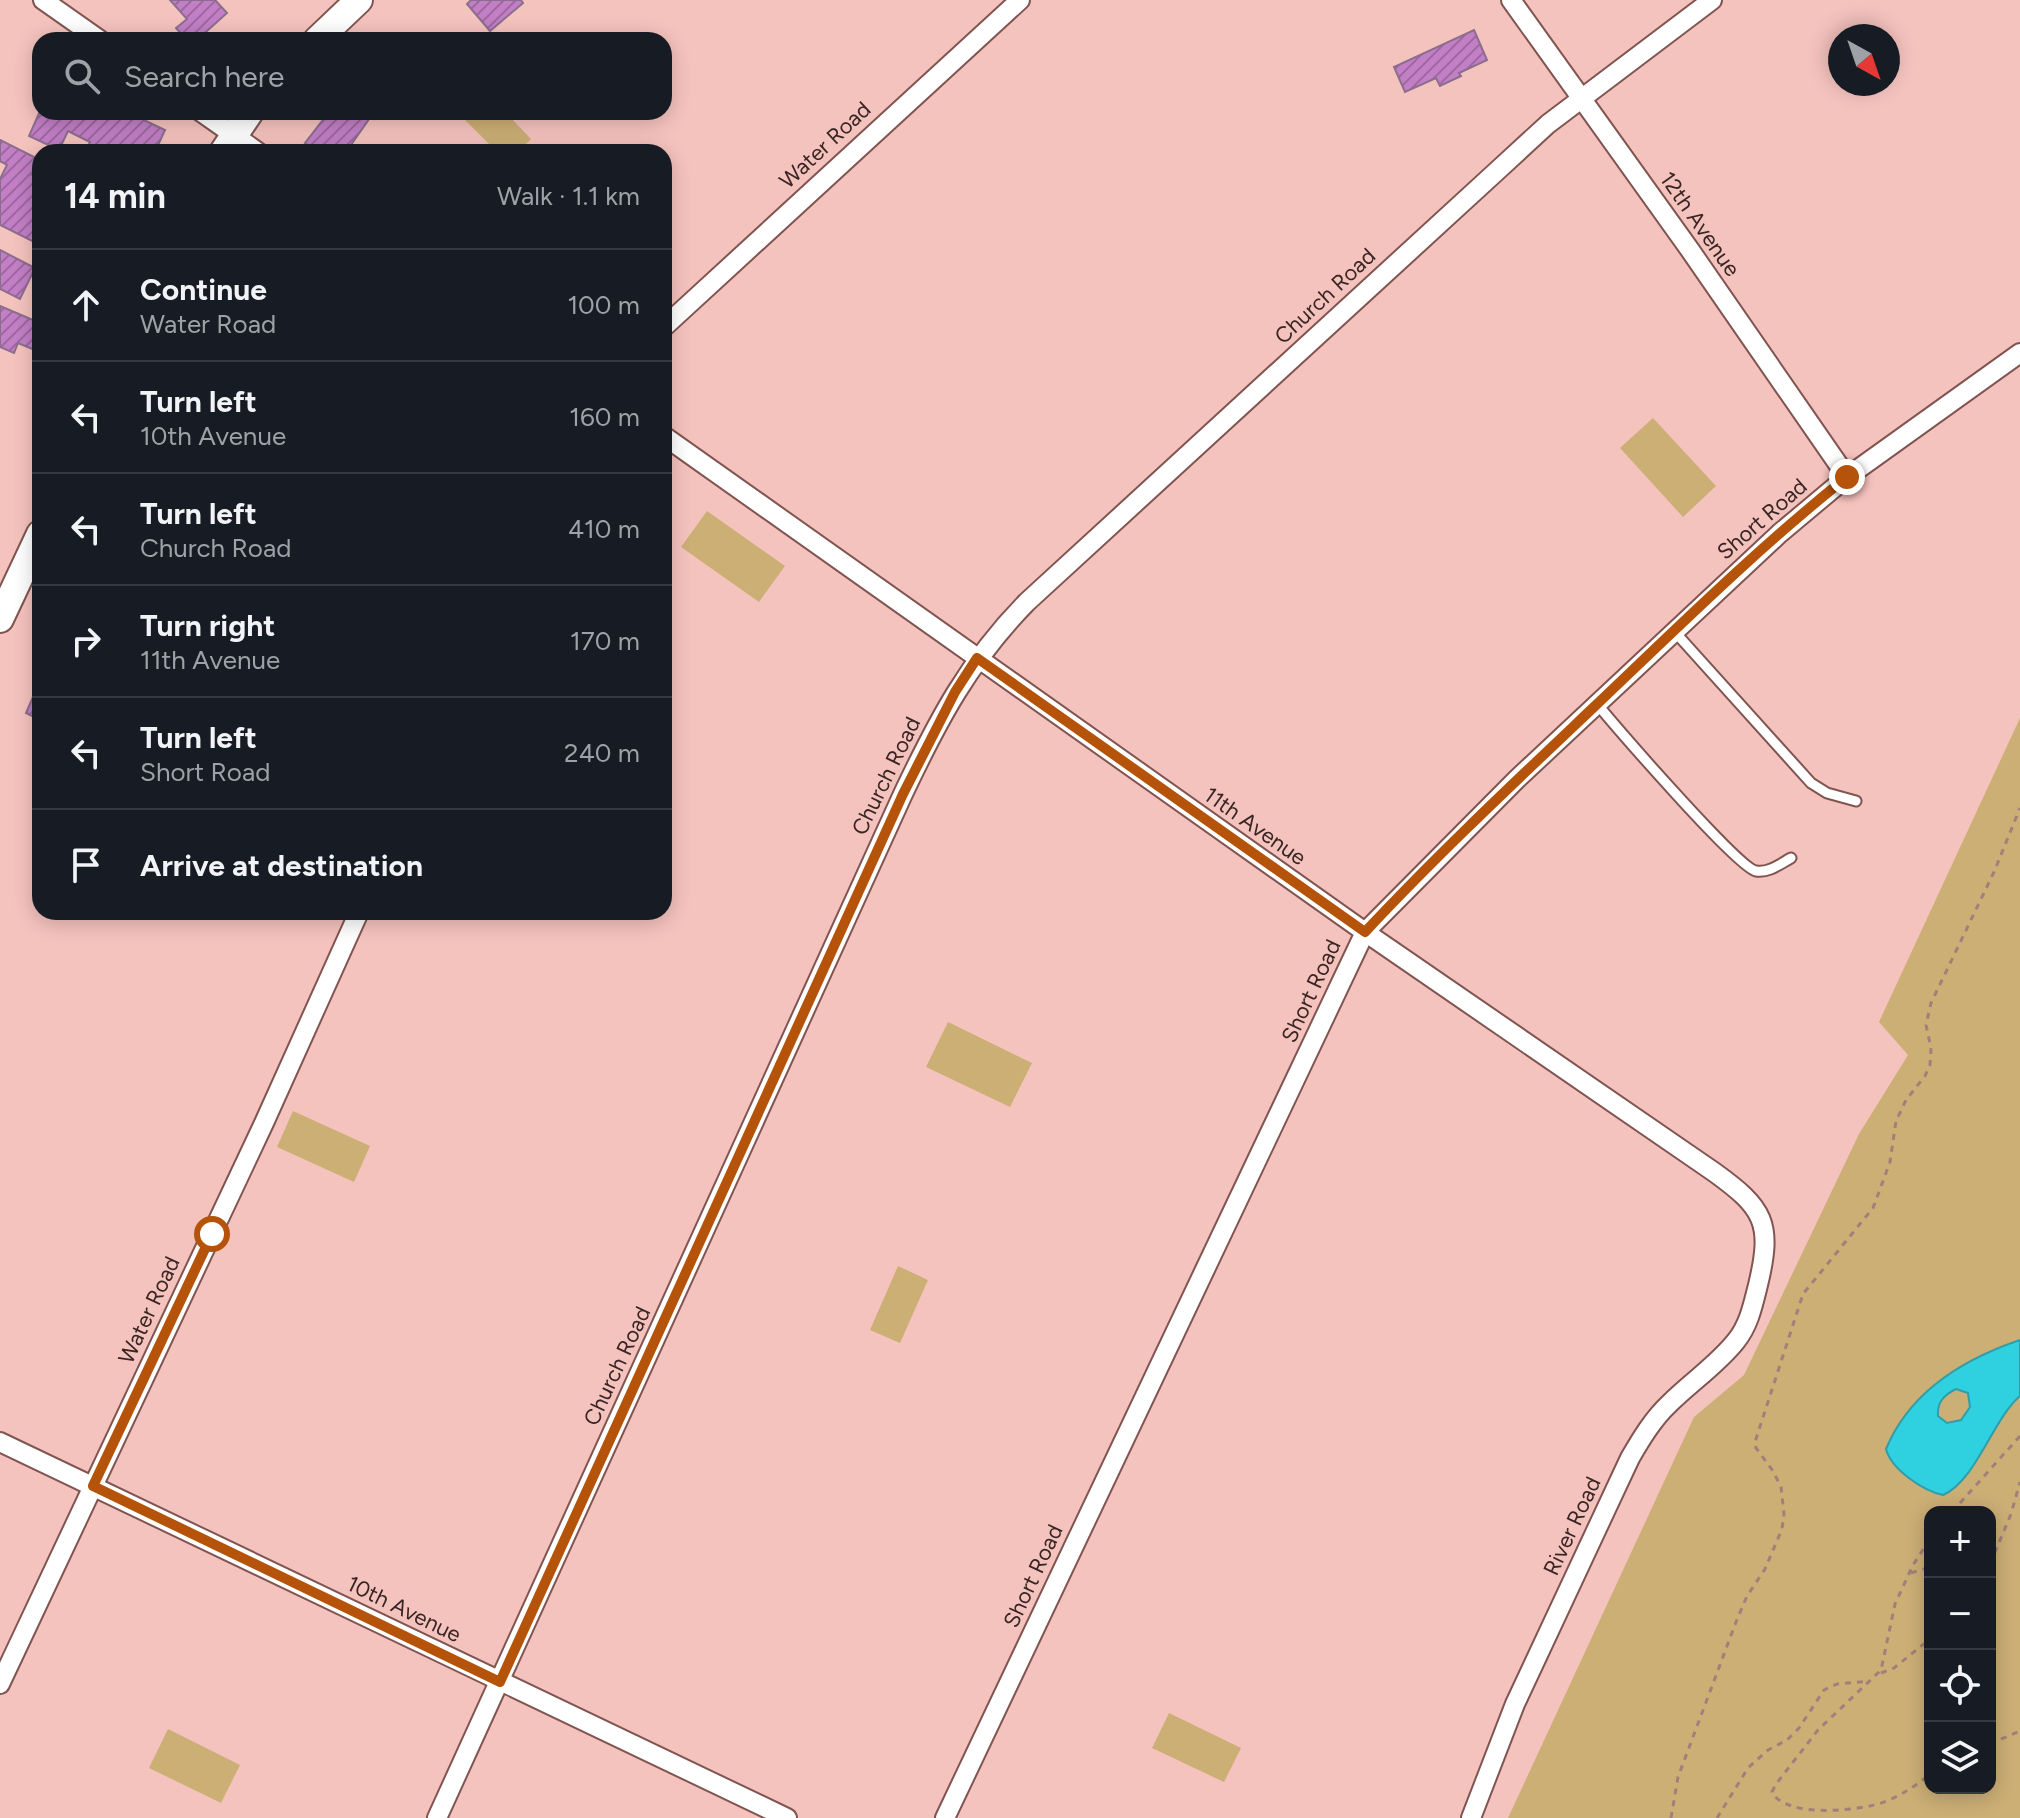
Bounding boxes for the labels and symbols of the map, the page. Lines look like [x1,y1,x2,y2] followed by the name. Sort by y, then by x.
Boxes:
[1828,24,1900,96] north arrow
[774,96,876,194] street label: Water Road
[1654,166,1746,282] street label: 12th Avenue
[1269,242,1381,350] street label: Church Road
[1829,459,1865,495] route end
[1711,473,1813,565] street label: Short Road
[846,713,926,839] street label: Church Road
[1199,781,1311,871] street label: 11th Avenue
[1275,935,1347,1047] street label: Short Road
[194,1216,230,1252] route start
[112,1252,186,1368] street label: Water Road
[578,1302,656,1430] street label: Church Road
[1537,1472,1607,1580] street label: River Road
[997,1520,1069,1632] street label: Short Road
[343,1570,465,1648] street label: 10th Avenue

